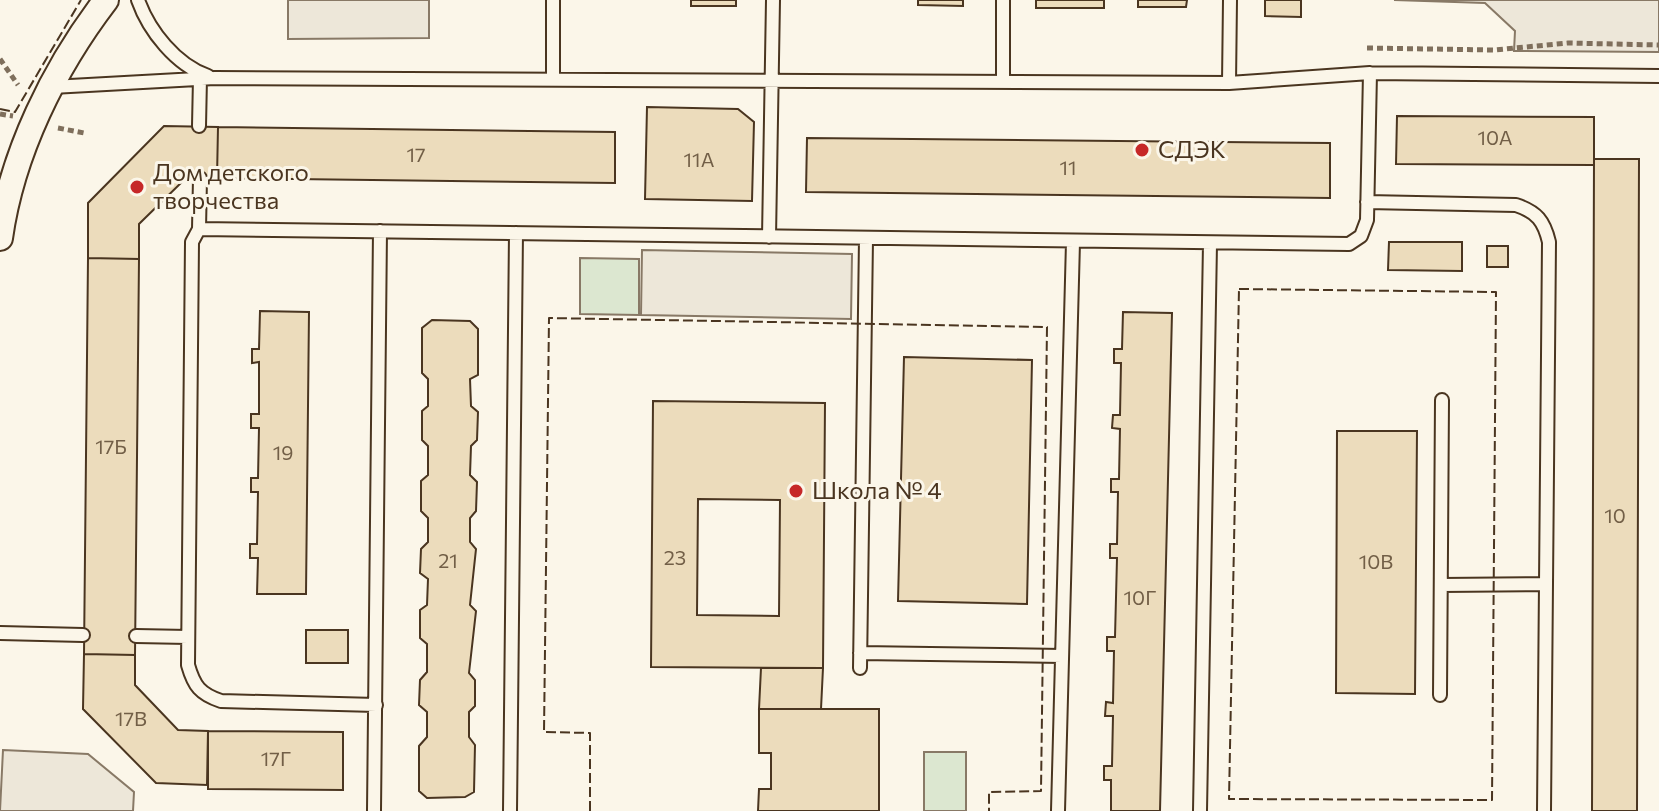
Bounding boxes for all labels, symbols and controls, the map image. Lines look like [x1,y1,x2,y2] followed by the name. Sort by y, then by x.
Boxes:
[1478,125,1513,149] house number: 10А
[1158,134,1226,163] place label: СДЭК
[1133,141,1151,159] marker: СДЭК
[406,142,426,166] house number: 17
[684,147,715,171] house number: 11А
[1059,155,1077,179] house number: 11
[153,157,309,214] place label: Дом детского творчества
[128,178,146,196] marker: Дом детского творчества
[95,434,127,458] house number: 17Б
[273,440,293,464] house number: 19
[812,475,942,504] place label: Школа № 4
[787,482,805,500] marker: Школа № 4
[1604,503,1626,527] house number: 10
[664,545,686,569] house number: 23
[438,548,458,572] house number: 21
[1359,549,1393,573] house number: 10В
[1124,585,1156,609] house number: 10Г
[115,706,147,730] house number: 17В
[261,746,291,770] house number: 17Г

